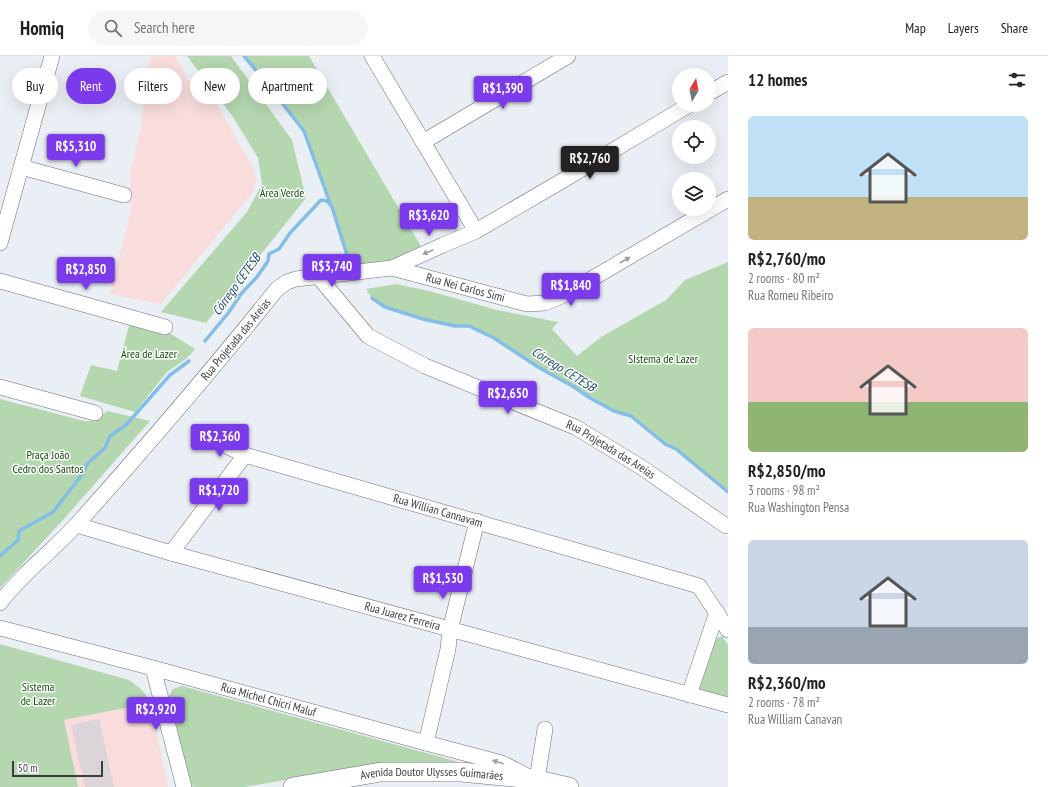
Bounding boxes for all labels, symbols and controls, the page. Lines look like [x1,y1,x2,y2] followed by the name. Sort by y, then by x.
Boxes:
[88,10,368,46] search box
[20,16,64,40] text: Homiq
[102,17,124,39] icon: search
[134,18,195,37] text: Search here
[905,19,926,37] text: Map
[948,19,979,37] text: Layers
[1001,19,1028,37] text: Share
[12,68,58,104] chip: Buy
[66,68,116,104] chip: Rent
[124,68,182,104] chip: Filters
[190,68,240,104] chip: New
[248,68,327,104] chip: Apartment
[672,68,716,112] north arrow
[672,68,716,216] map controls
[748,69,807,91] text: 12 homes
[1006,69,1028,91] icon: filters
[466,76,540,110] pin: R$1,390
[483,80,523,97] text: R$1,390
[672,120,716,164] button: locate
[39,134,113,168] pin: R$5,310
[56,138,96,155] text: R$5,310
[852,142,924,214] icon: home
[553,146,627,180] pin: R$2,760
[570,150,610,167] text: R$2,760
[672,172,716,216] button: layers
[260,185,304,200] park label: Área Verde
[392,203,466,237] pin: R$3,620
[409,207,449,224] text: R$3,620
[748,248,826,270] text: R$2,760/mo
[208,249,266,318] water label: Córrego CETESB
[422,249,433,255] one-way arrow
[295,254,369,288] pin: R$3,740
[619,256,631,263] one-way arrow
[49,257,123,291] pin: R$2,850
[312,258,352,275] text: R$3,740
[66,261,106,278] text: R$2,850
[424,269,507,305] street label: Rua Nei Carlos Simi
[748,270,820,287] text: 2 rooms · 80 m²
[534,273,608,307] pin: R$1,840
[551,277,591,294] text: R$1,840
[748,287,834,304] text: Rua Romeu Ribeiro
[197,295,274,383] street label: Rua Projetada das Areias
[529,343,600,397] water label: Córrego CETESB
[121,346,178,361] park label: Área de Lazer
[628,351,699,366] park label: SIstema de Lazer
[852,354,924,426] icon: home
[471,381,545,415] pin: R$2,650
[488,385,528,402] text: R$2,650
[564,416,659,482] street label: Rua Projetada das Areias
[183,424,257,458] pin: R$2,360
[200,428,240,445] text: R$2,360
[13,447,83,476] park label: Praça João Cedro dos Santos
[748,460,826,482] text: R$2,850/mo
[182,478,256,512] pin: R$1,720
[199,482,239,499] text: R$1,720
[748,482,820,499] text: 3 rooms · 98 m²
[392,490,485,530] street label: Rua Willian Cannavam
[748,499,849,516] text: Rua Washington Pensa
[406,566,480,600] pin: R$1,530
[852,566,924,638] icon: home
[423,570,463,587] text: R$1,530
[363,598,442,633] street label: Rua Juarez Ferreira
[748,672,826,694] text: R$2,360/mo
[21,679,56,708] park label: Sistema de Lazer
[219,679,319,720] street label: Rua Michel Chicri Maluf
[748,694,820,711] text: 2 rooms · 78 m²
[119,697,193,731] pin: R$2,920
[136,701,176,718] text: R$2,920
[748,711,842,728] text: Rua William Canavan
[12,759,103,778] scale bar
[492,759,504,765] one-way arrow
[18,761,37,775] text: 50 m
[359,764,504,783] street label: Avenida Doutor Ulysses Guimarães

